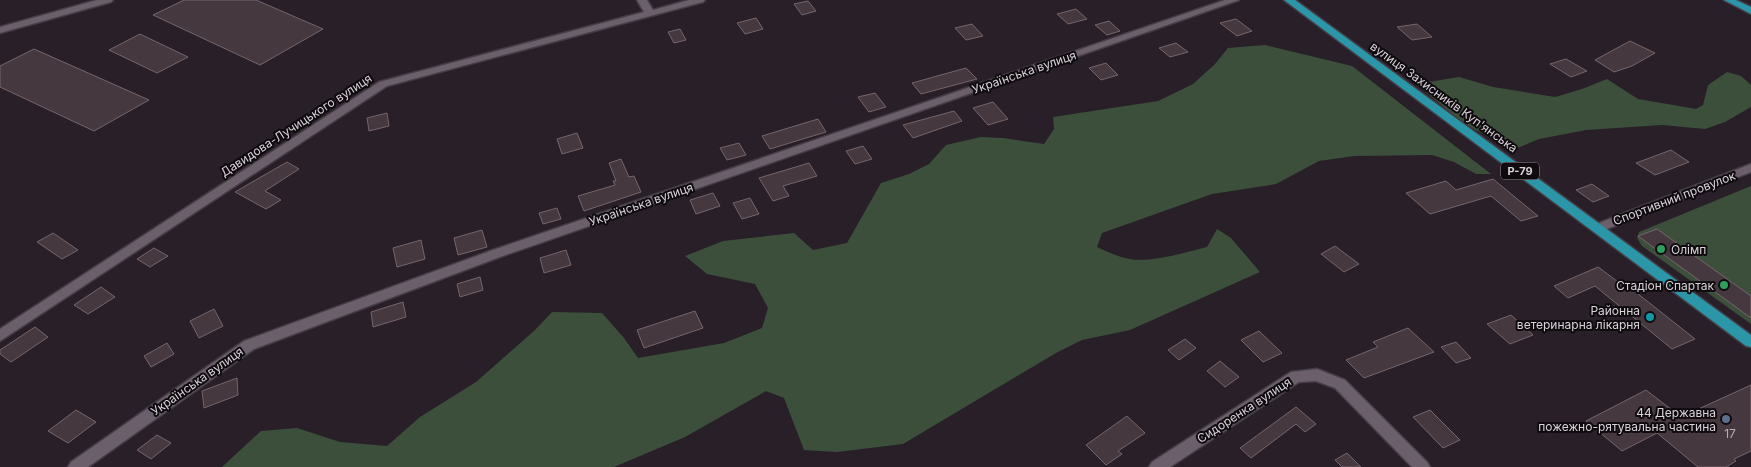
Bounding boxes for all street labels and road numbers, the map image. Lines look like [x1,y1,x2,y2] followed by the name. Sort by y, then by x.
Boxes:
[1368,39,1520,155] street label: вулиця Захисників Куп'янська
[970,47,1078,97] street label: Українська вулиця
[217,70,375,180] street label: Давидова-Лучицького вулиця
[1501,162,1539,180] road number: Р-79
[1611,168,1738,228] street label: Спортивний провулок
[587,179,695,229] street label: Українська вулиця
[148,344,246,418] street label: Українська вулиця
[1194,374,1294,446] street label: Сидоренка вулиця

